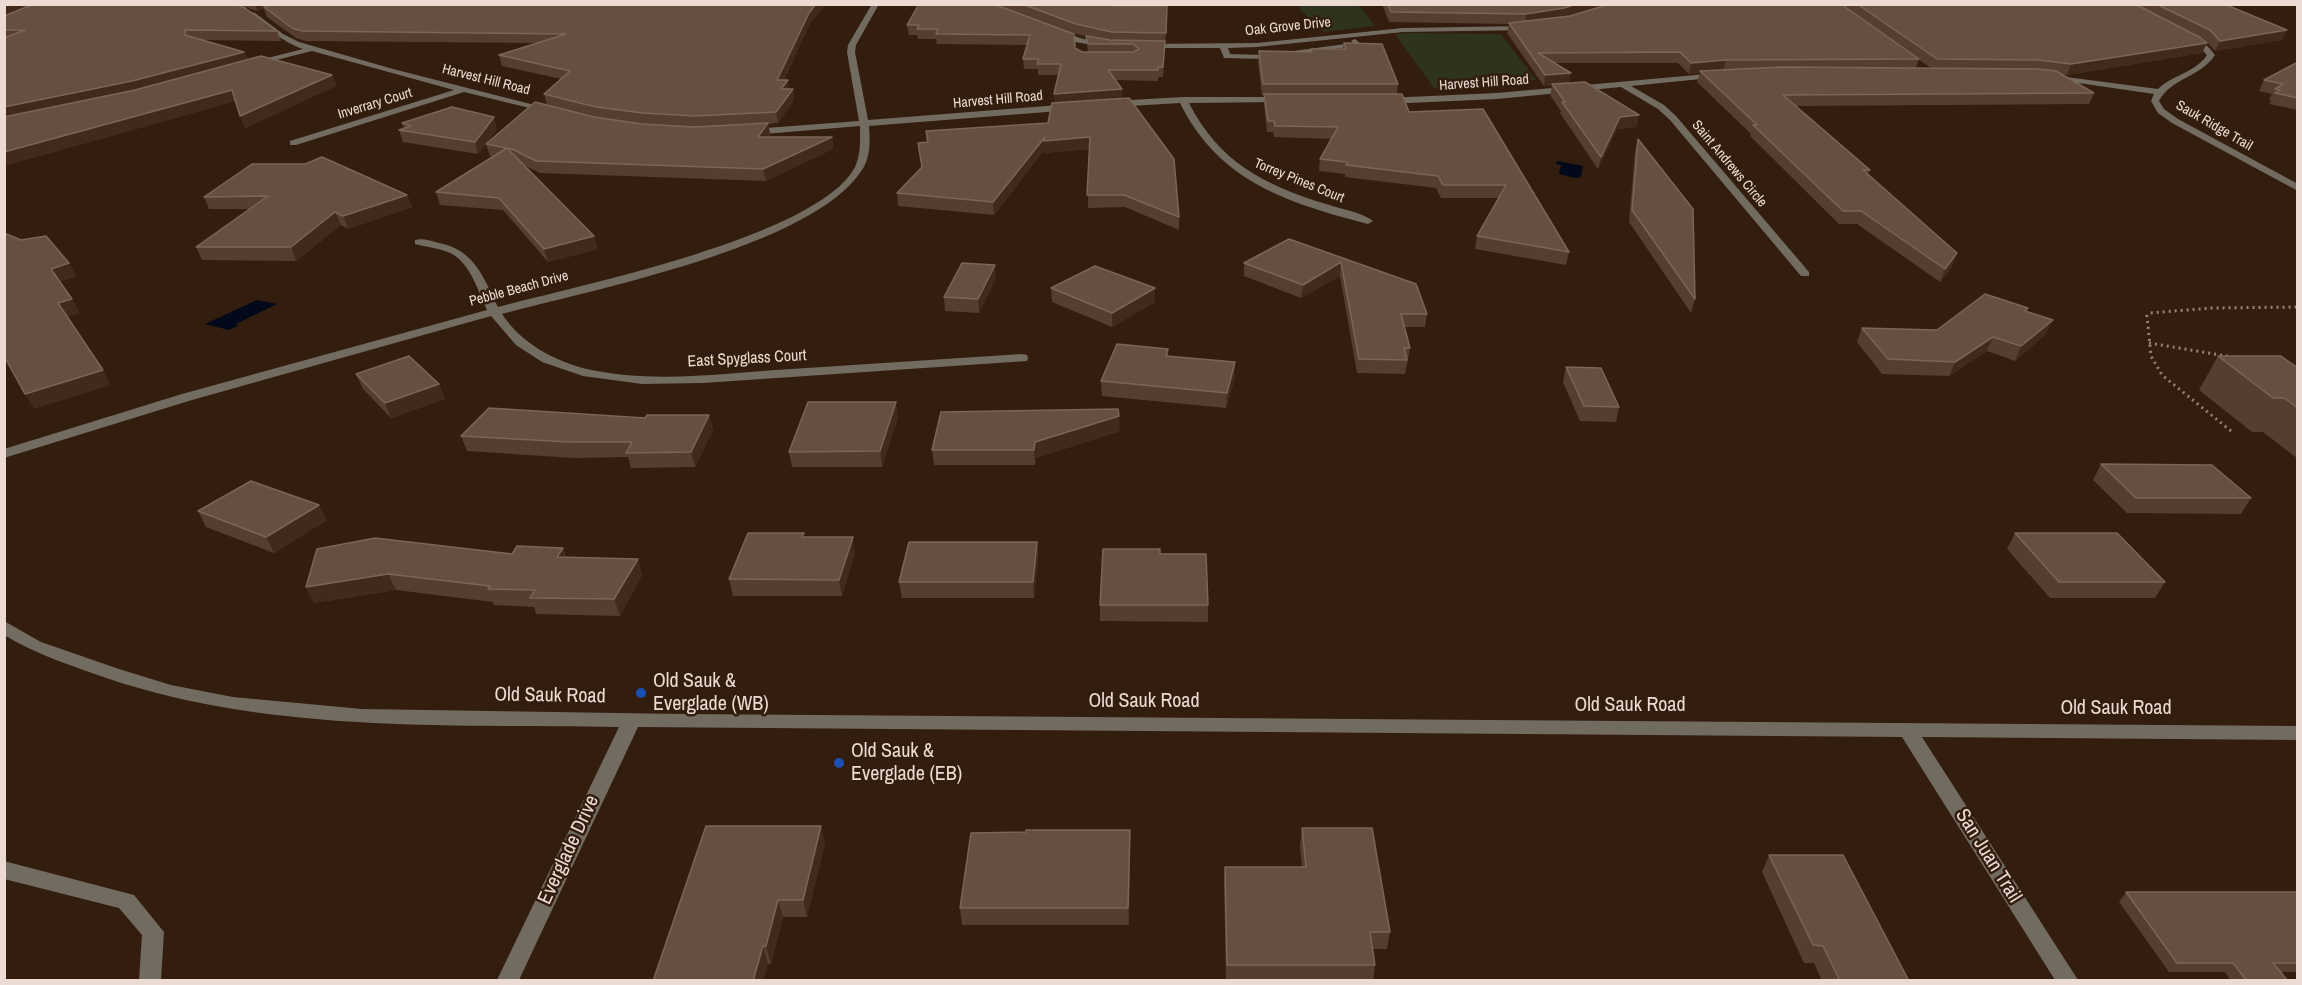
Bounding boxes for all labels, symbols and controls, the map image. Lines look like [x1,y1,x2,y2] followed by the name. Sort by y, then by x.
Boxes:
[1244,14,1332,40] street label: Oak Grove Drive
[440,61,532,99] street label: Harvest Hill Road
[1439,71,1529,95] street label: Harvest Hill Road
[336,85,414,123] street label: Inverrary Court
[952,88,1044,112] street label: Harvest Hill Road
[2173,97,2255,155] street label: Sauk Ridge Trail
[1688,117,1770,211] street label: Saint Andrews Circle
[1251,155,1347,207] street label: Torrey Pines Court
[468,268,570,310] street label: Pebble Beach Drive
[687,346,807,372] street label: East Spyglass Court
[653,670,769,717] place label: Old Sauk & Everglade (WB)
[494,683,606,709] street label: Old Sauk Road
[634,686,648,700] marker: Old Sauk & Everglade (WB)
[1088,690,1200,714] street label: Old Sauk Road
[1574,694,1686,718] street label: Old Sauk Road
[2060,697,2172,721] street label: Old Sauk Road
[851,740,962,787] place label: Old Sauk & Everglade (EB)
[832,756,846,770] marker: Old Sauk & Everglade (EB)
[533,792,605,908] street label: Everglade Drive
[1950,805,2026,907] street label: San Juan Trail

